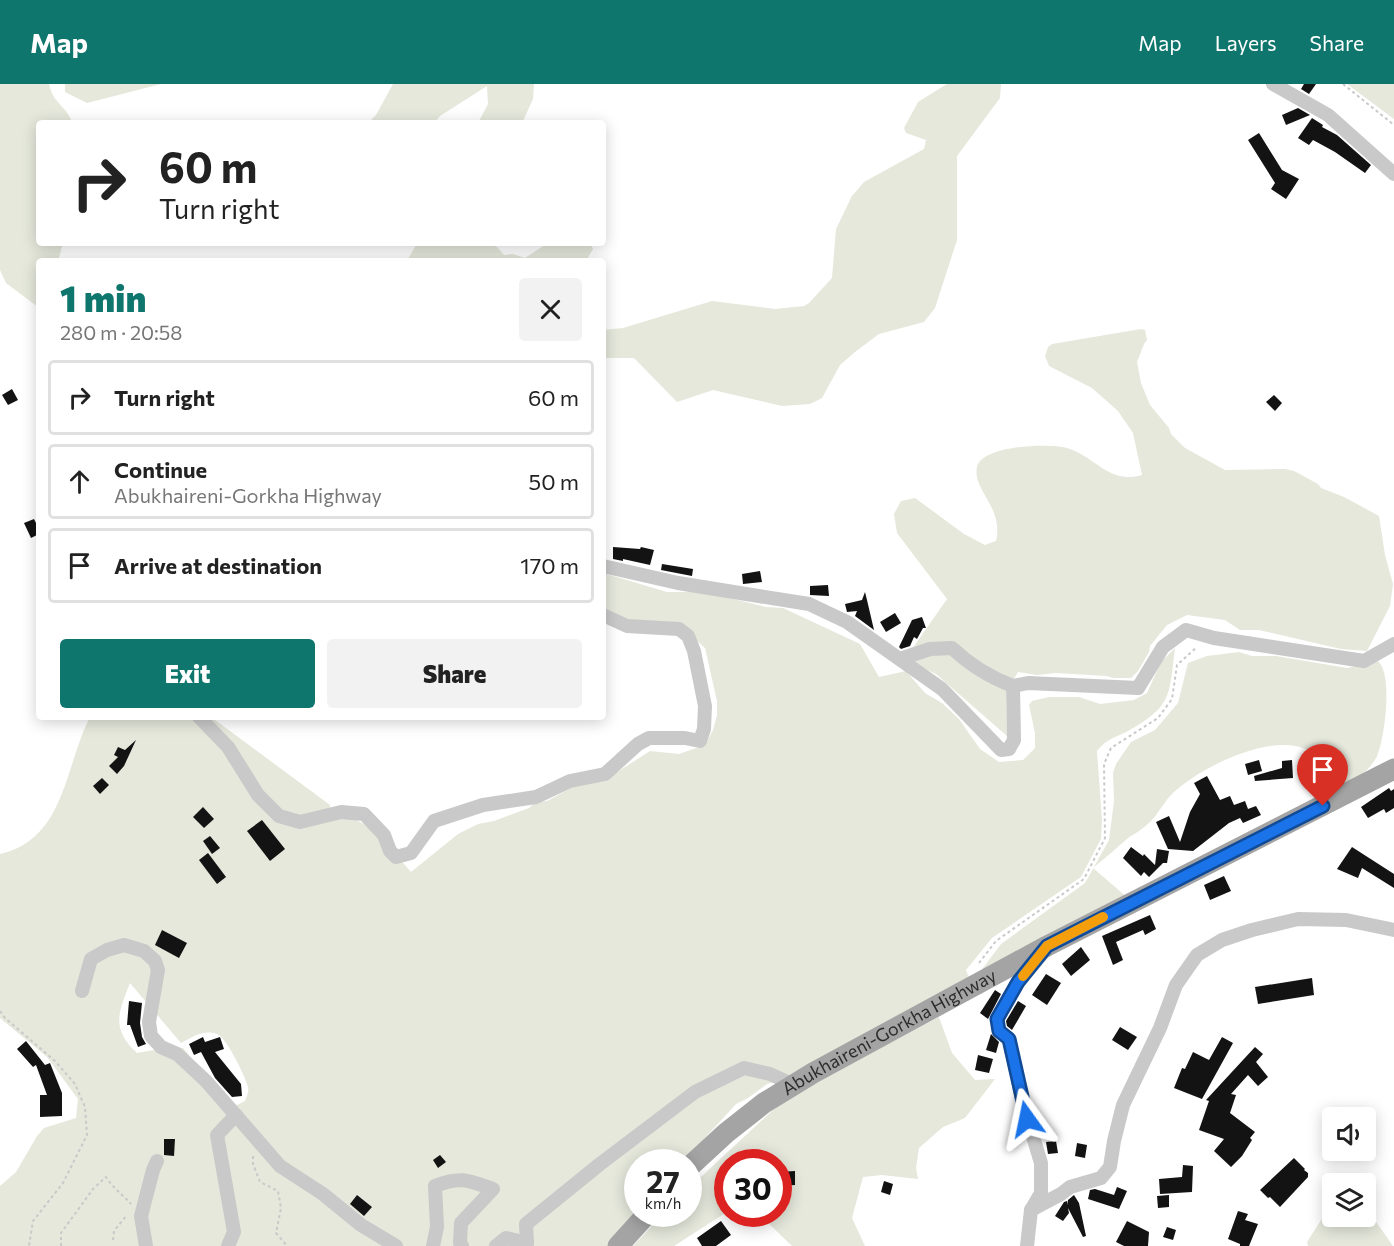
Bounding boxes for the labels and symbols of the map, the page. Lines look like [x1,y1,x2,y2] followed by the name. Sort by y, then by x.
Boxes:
[1297,744,1348,806] pin
[778,964,1000,1099] street label: Abukhaireni-Gorkha Highway
[995,1087,1059,1151] position arrow
[714,1149,792,1227] speed limit sign: 30

